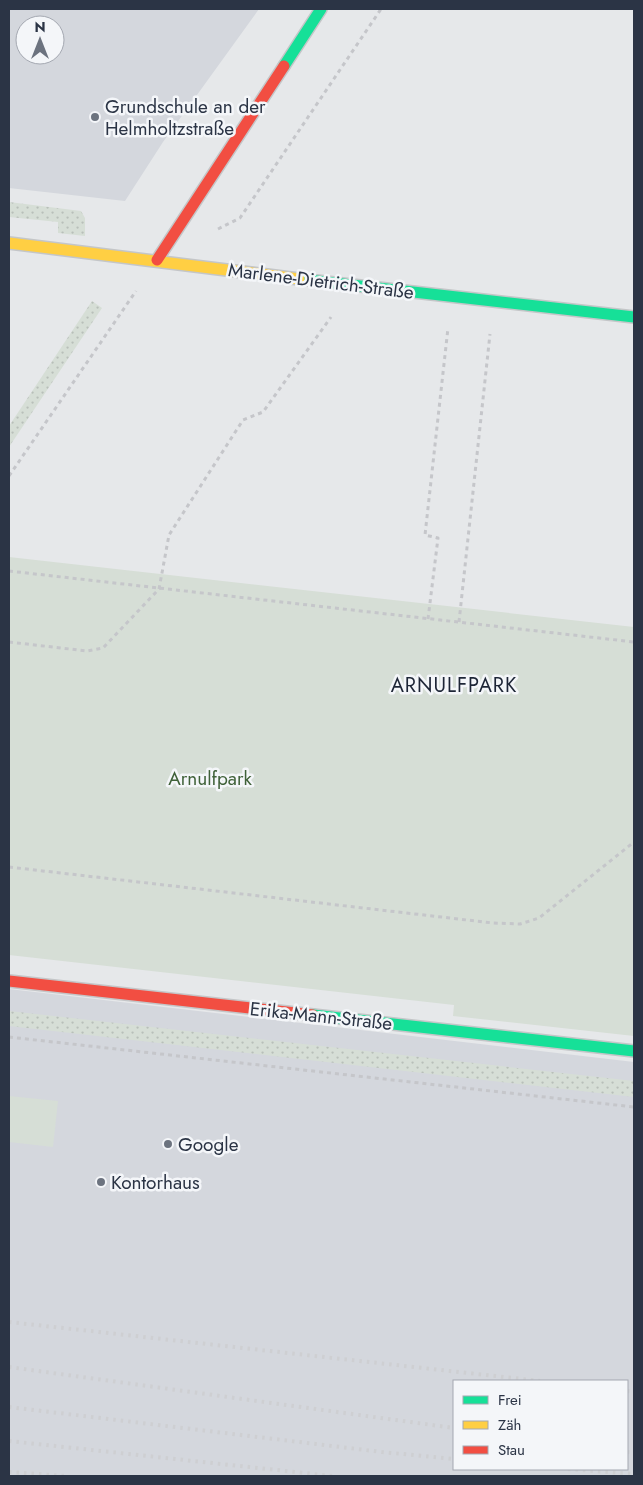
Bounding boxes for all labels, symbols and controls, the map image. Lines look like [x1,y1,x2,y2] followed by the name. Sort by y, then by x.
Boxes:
[15,15,65,65] north arrow
[34,17,46,37] text: N
[105,93,266,142] place label: Grundschule an der Helmholtzstraße
[89,111,101,123] marker: Grundschule an der Helmholtzstraße
[227,256,416,306] street label: Marlene-Dietrich-Straße
[391,671,517,700] district label: ARNULFPARK
[168,765,252,792] park label: Arnulfpark
[248,995,394,1037] street label: Erika-Mann-Straße
[178,1131,239,1158] place label: Google
[162,1138,174,1150] marker: Google
[111,1169,200,1196] place label: Kontorhaus
[95,1176,107,1188] marker: Kontorhaus
[453,1380,628,1470] legend
[498,1389,522,1411] text: Frei
[498,1414,521,1436] text: Zäh
[498,1439,525,1461] text: Stau

